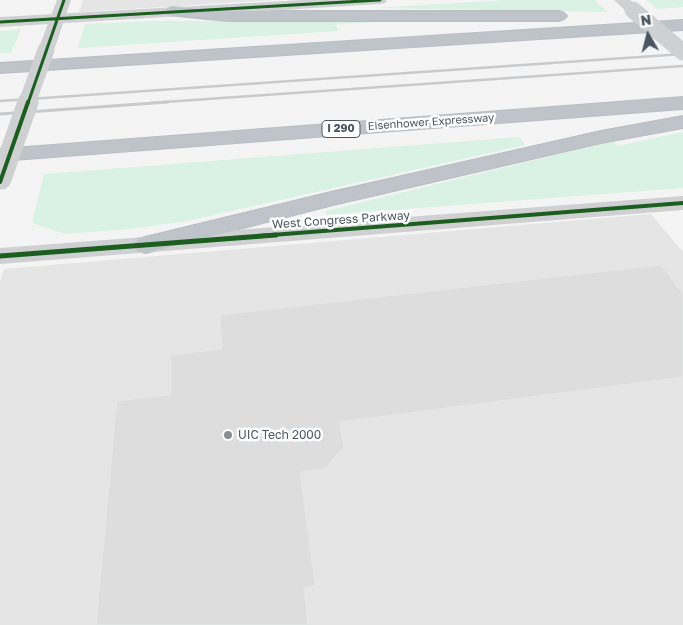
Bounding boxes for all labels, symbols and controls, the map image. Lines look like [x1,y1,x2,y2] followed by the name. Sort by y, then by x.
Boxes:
[623,10,673,60] north arrow
[639,10,652,29] text: N
[367,111,495,133] street label: Eisenhower Expressway
[322,120,360,138] road number: I 290
[271,208,411,232] street label: West Congress Parkway
[238,428,321,442] place label: UIC Tech 2000
[222,429,234,441] marker: UIC Tech 2000

